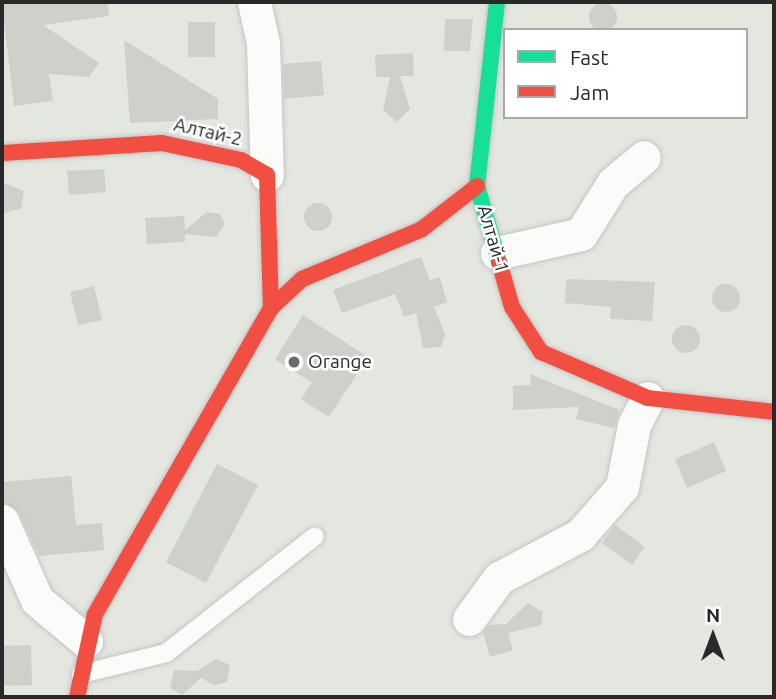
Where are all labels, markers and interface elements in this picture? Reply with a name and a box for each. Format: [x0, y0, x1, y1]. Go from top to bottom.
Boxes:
legend [503, 28, 748, 119]
text: Fast [570, 45, 608, 69]
text: Jam [570, 80, 609, 104]
street label: Алтай-2 [172, 113, 244, 151]
street label: Алтай-1 [472, 202, 514, 276]
place label: Orange [308, 351, 372, 373]
marker: Orange [286, 354, 302, 370]
north arrow [678, 601, 748, 671]
text: N [706, 604, 720, 626]

